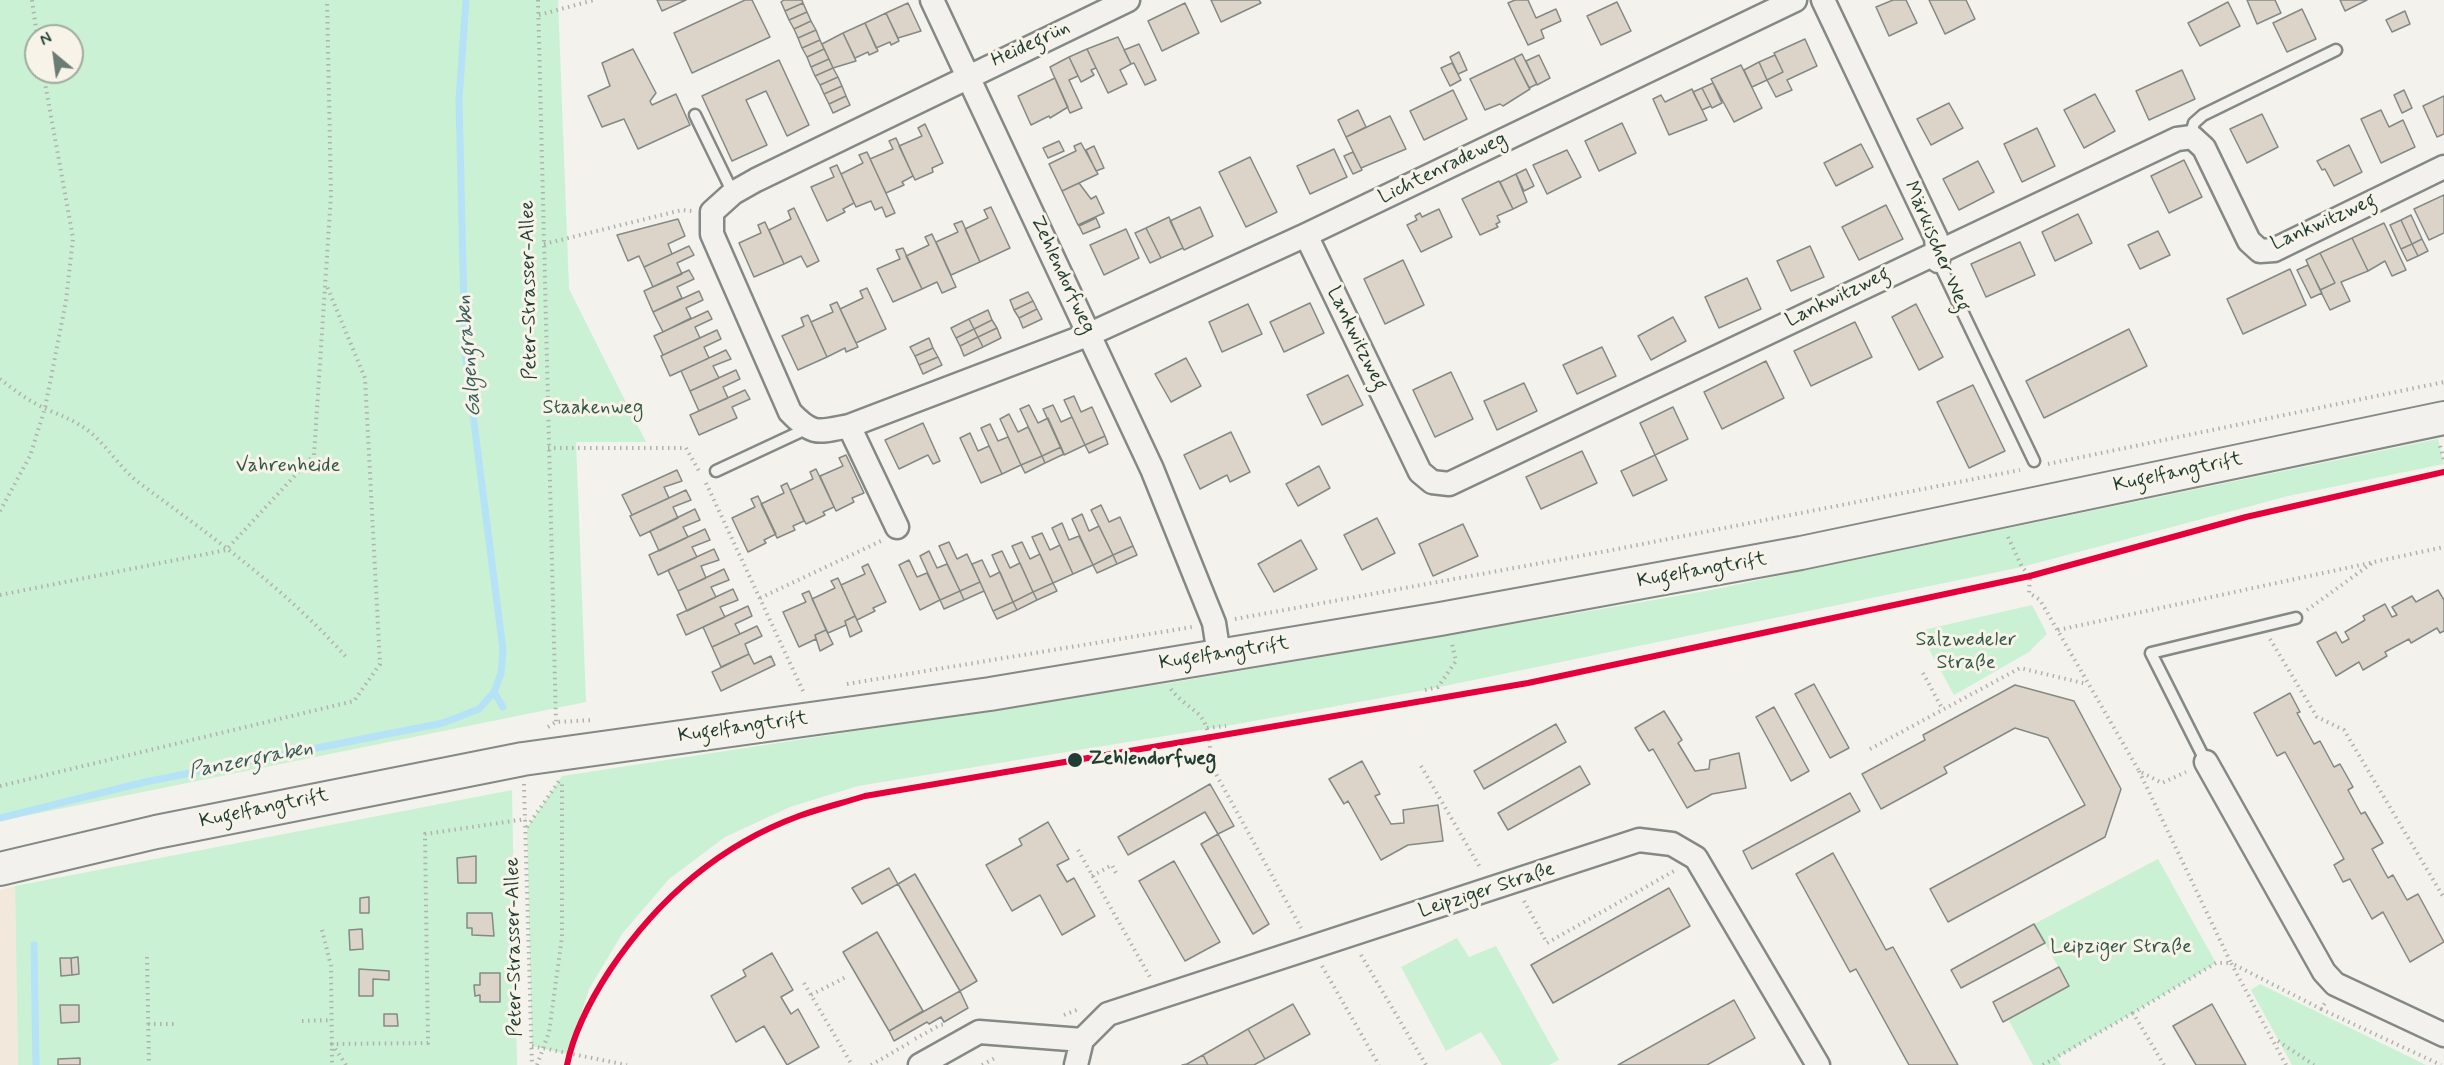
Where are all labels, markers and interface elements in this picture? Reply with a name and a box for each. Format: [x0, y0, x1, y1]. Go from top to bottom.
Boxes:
street label: Heidegrün [988, 16, 1074, 74]
north arrow [24, 24, 84, 84]
text: N [36, 28, 56, 51]
street label: Lichtenradeweg [1375, 128, 1511, 210]
street label: Märkischer Weg [1898, 178, 1974, 316]
street label: Lankwitzweg [2268, 189, 2380, 257]
street label: Peter-Strasser-Allee [516, 200, 544, 380]
street label: Zehlendorfweg [1024, 212, 1100, 338]
street label: Lankwitzweg [1782, 263, 1894, 333]
street label: Lankwitzweg [1321, 283, 1391, 395]
water label: Galgengraben [452, 294, 488, 418]
park label: Staakenweg [543, 397, 643, 421]
street label: Kugelfangtrift [2111, 448, 2245, 498]
park label: Vahrenheide [236, 455, 340, 479]
street label: Kugelfangtrift [1635, 548, 1769, 594]
park label: Salzwedeler Straße [1916, 629, 2016, 676]
street label: Kugelfangtrift [1157, 632, 1291, 676]
street label: Kugelfangtrift [676, 707, 810, 749]
water label: Panzergraben [187, 737, 315, 785]
place label: Zehlendorfweg [1089, 748, 1216, 772]
marker: Zehlendorfweg [1066, 751, 1084, 769]
street label: Kugelfangtrift [197, 784, 331, 834]
street label: Peter-Strasser-Allee [501, 857, 529, 1037]
street label: Leipziger Straße [1416, 858, 1558, 924]
park label: Leipziger Straße [2050, 936, 2192, 960]

